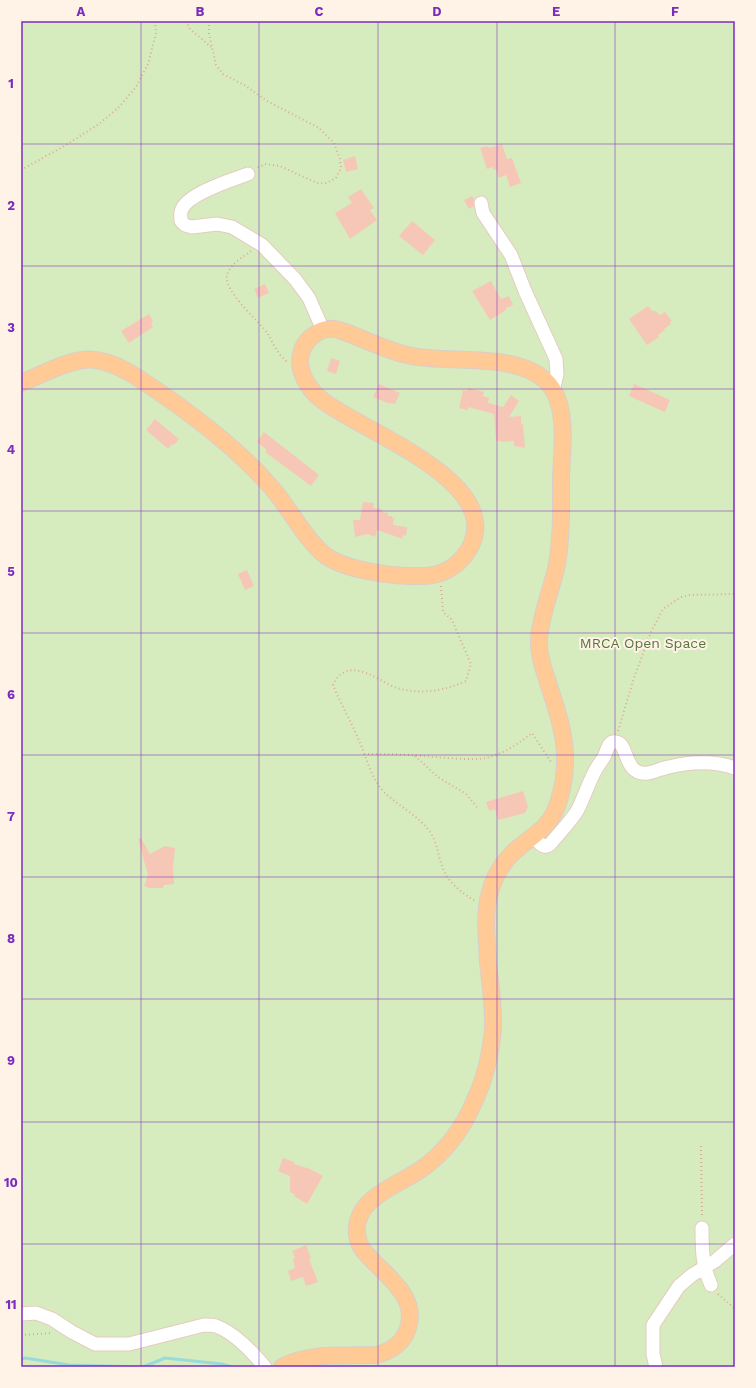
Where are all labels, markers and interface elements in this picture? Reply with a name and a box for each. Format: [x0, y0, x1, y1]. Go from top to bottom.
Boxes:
text: A [77, 4, 86, 19]
text: B [196, 4, 205, 19]
text: C [315, 4, 324, 19]
text: D [432, 4, 442, 19]
text: E [552, 4, 560, 19]
text: F [671, 4, 679, 19]
text: 1 [8, 76, 14, 91]
text: 2 [7, 198, 15, 213]
text: 3 [7, 320, 15, 335]
text: 4 [7, 442, 16, 457]
text: 5 [7, 564, 15, 579]
park label: MRCA Open Space [580, 635, 706, 651]
text: 6 [7, 687, 15, 702]
text: 7 [7, 809, 15, 824]
text: 8 [7, 931, 15, 946]
text: 9 [7, 1053, 15, 1068]
text: 10 [4, 1175, 18, 1190]
text: 11 [5, 1297, 17, 1312]

